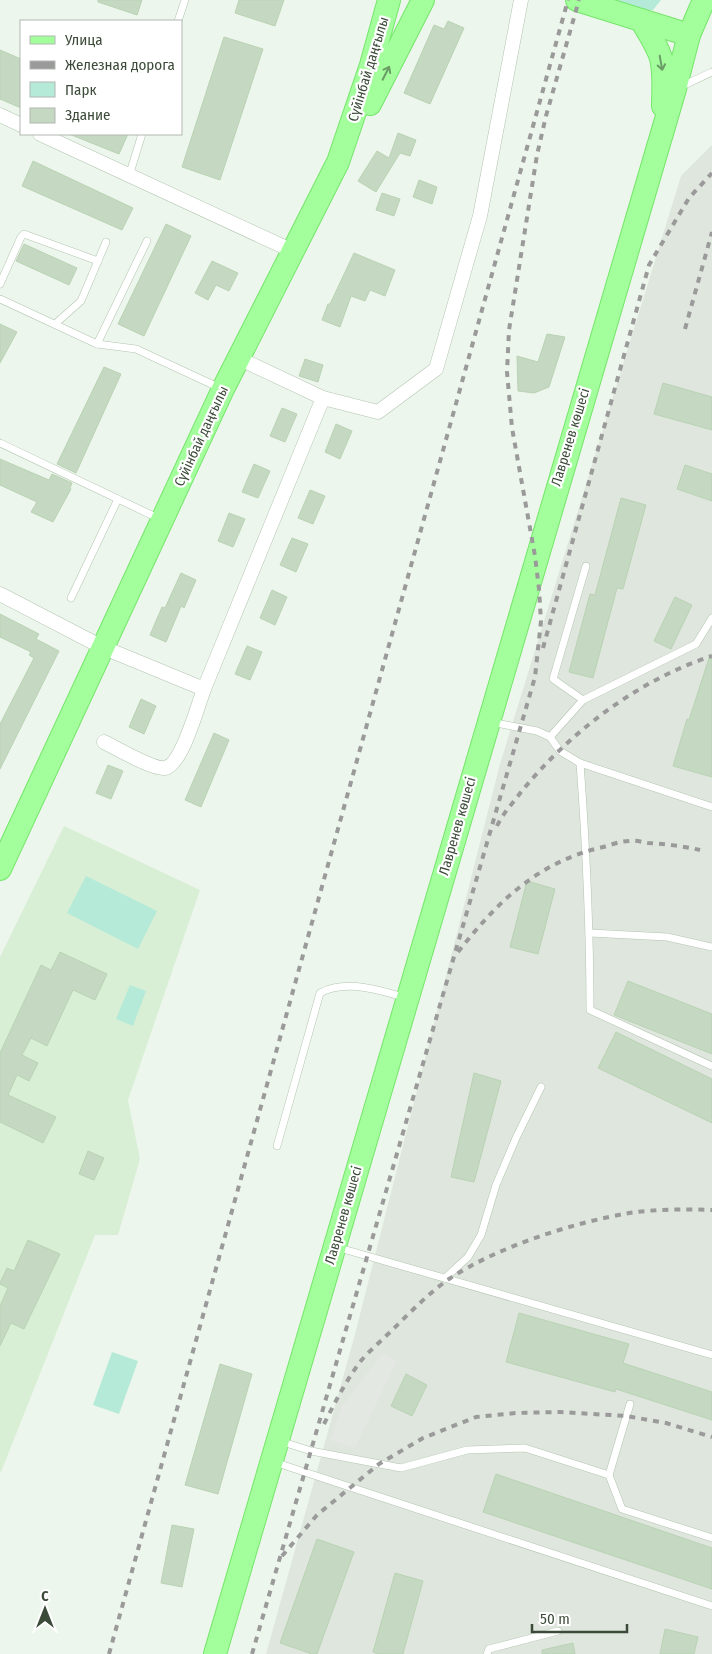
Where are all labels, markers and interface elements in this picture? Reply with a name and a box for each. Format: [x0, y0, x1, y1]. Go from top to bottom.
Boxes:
street label: Сүйінбай даңғылы [344, 15, 393, 124]
legend [20, 20, 182, 135]
text: Улица [64, 31, 103, 49]
one-way arrow [656, 55, 666, 71]
text: Железная дорога [65, 56, 175, 74]
one-way arrow [382, 66, 391, 81]
text: Парк [65, 81, 96, 99]
text: Здание [65, 106, 111, 124]
street label: Сүйінбай даңғылы [171, 383, 232, 489]
street label: Лавренев көшесі [548, 386, 593, 488]
street label: Лавренев көшесі [435, 775, 480, 877]
street label: Лавренев көшесі [321, 1164, 366, 1266]
north arrow [20, 1584, 70, 1634]
text: С [41, 1588, 49, 1605]
scale bar [532, 1602, 627, 1634]
text: 50 m [540, 1610, 570, 1628]

